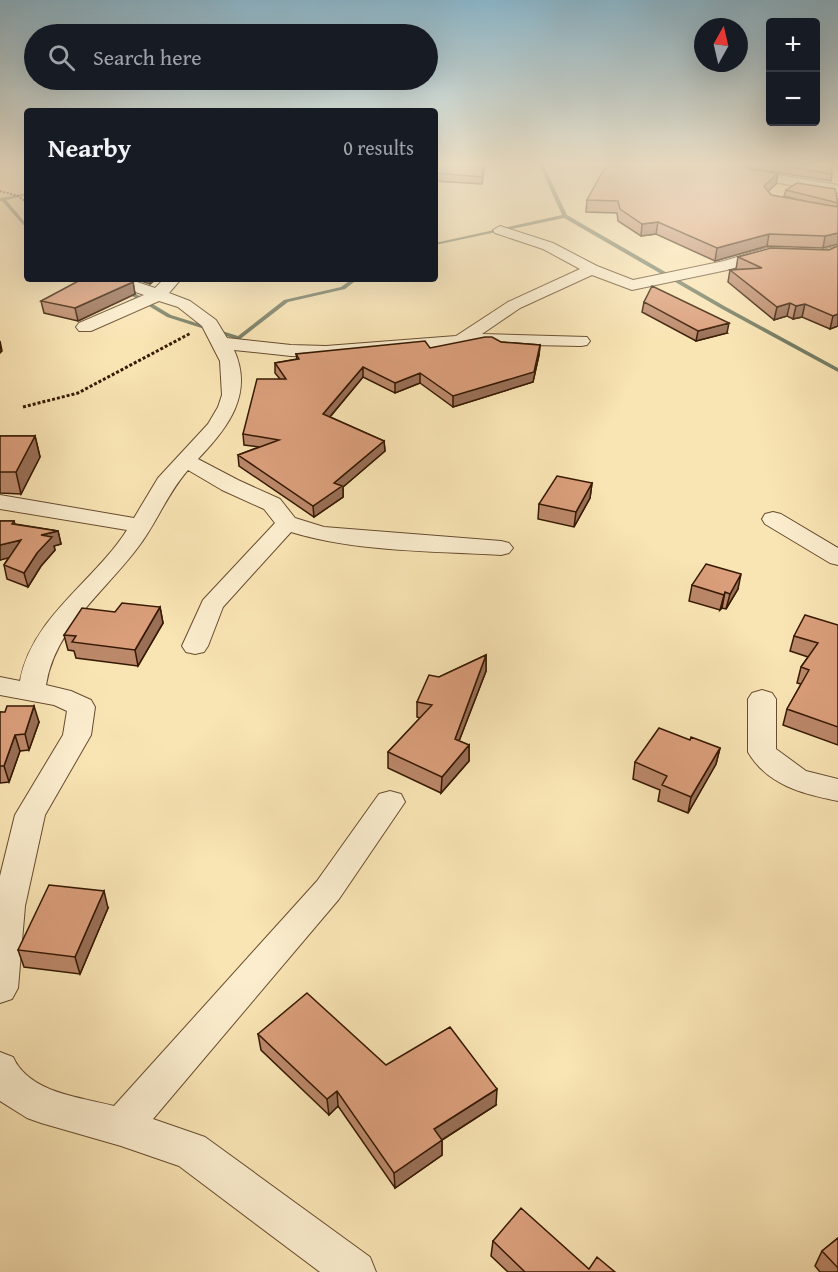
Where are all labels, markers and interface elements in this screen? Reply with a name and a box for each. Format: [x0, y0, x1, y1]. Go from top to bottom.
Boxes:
north arrow [694, 18, 748, 72]
map controls [766, 18, 820, 126]
button: + [766, 18, 820, 72]
search box [24, 24, 438, 90]
icon: search [45, 41, 78, 74]
text: Search here [93, 41, 202, 73]
button: − [766, 72, 820, 126]
text: Nearby [48, 128, 131, 167]
text: 0 results [343, 133, 414, 162]

